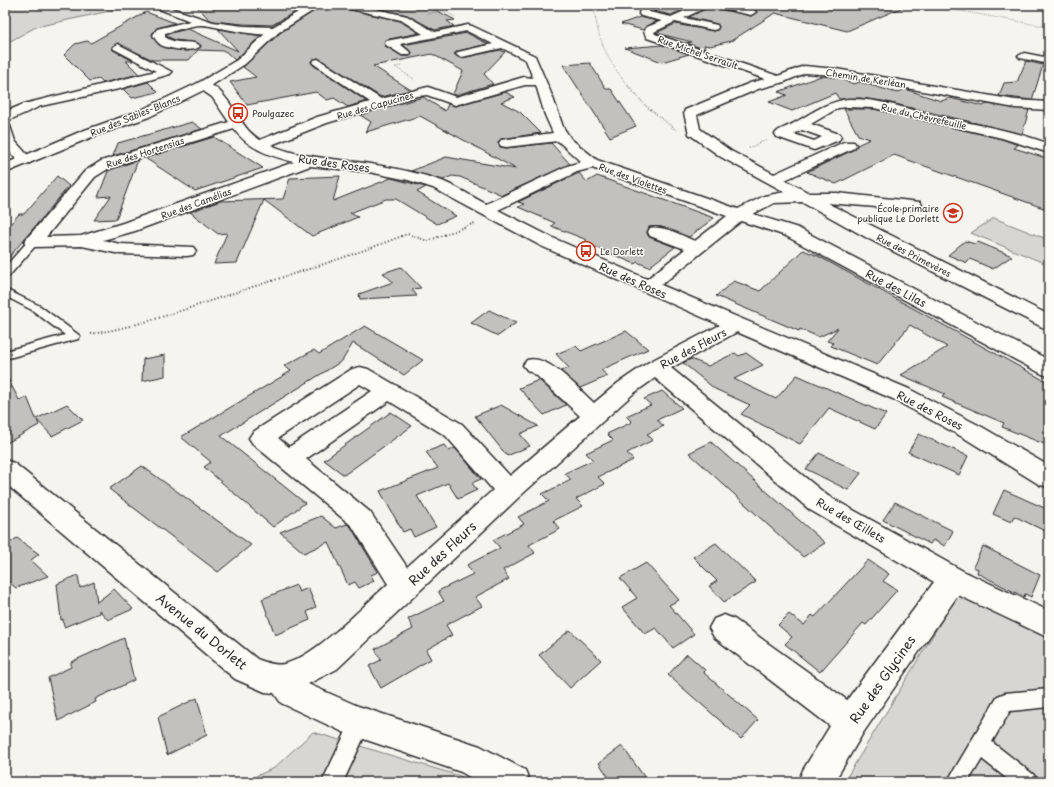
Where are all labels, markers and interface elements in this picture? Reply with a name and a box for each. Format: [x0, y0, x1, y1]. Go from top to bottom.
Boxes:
street label: Rue Michel Serrault [656, 32, 740, 72]
street label: Chemin de Kerléan [825, 65, 907, 91]
street label: Rue des Capucines [335, 87, 415, 123]
street label: Rue des Sables-Blancs [88, 91, 182, 139]
street label: Rue du Chèvrefeuille [880, 99, 968, 133]
bus stop icon: Poulgazec [227, 102, 249, 124]
place label: Poulgazec [252, 106, 294, 120]
street label: Rue des Hortensias [104, 133, 186, 171]
street label: Rue des Roses [297, 150, 371, 176]
street label: Rue des Violettes [597, 159, 669, 197]
street label: Rue des Camélias [159, 184, 233, 222]
place label: École primaire publique Le Dorlett [857, 201, 939, 225]
school or university icon: École primaire publique Le Dorlett [942, 202, 964, 224]
street label: Rue des Primevères [874, 230, 954, 280]
bus stop icon: Le Dorlett [575, 240, 597, 262]
place label: Le Dorlett [600, 244, 644, 258]
street label: Rue des Roses [597, 258, 669, 302]
street label: Rue des Lilas [863, 265, 929, 311]
street label: Rue des Fleurs [657, 323, 729, 373]
street label: Rue des Roses [894, 386, 966, 434]
street label: Rue des Œillets [813, 493, 889, 547]
street label: Rue des Fleurs [404, 516, 480, 589]
street label: Avenue du Dorlett [153, 588, 251, 674]
street label: Rue des Glycines [845, 631, 920, 727]

